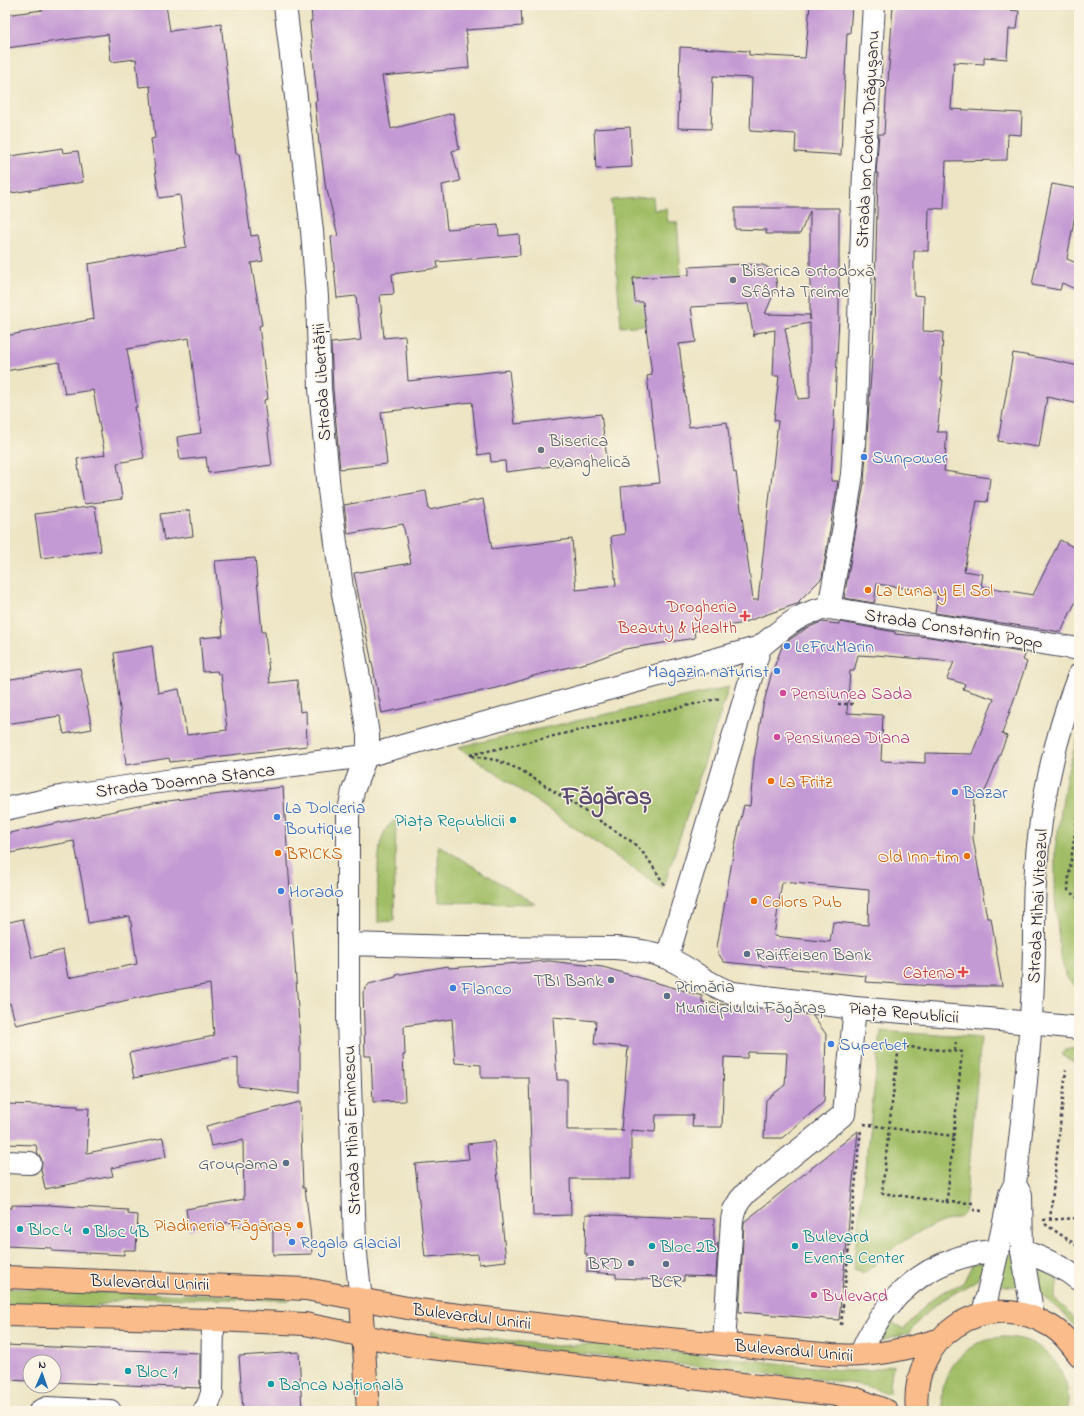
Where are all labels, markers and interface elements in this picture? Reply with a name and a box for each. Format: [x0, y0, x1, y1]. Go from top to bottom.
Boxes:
street label: Strada Ion Codru Drăguşanu [850, 30, 889, 249]
place label: Biserica Ortodoxă Sfânta Treime [740, 259, 874, 306]
marker: Biserica Ortodoxă Sfânta Treime [728, 275, 738, 285]
street label: Strada Libertății [307, 322, 339, 441]
place label: Biserica evanghelică [548, 429, 630, 477]
marker: Biserica evanghelică [536, 445, 546, 455]
place label: Sunpower [872, 446, 948, 472]
marker: Sunpower [859, 452, 869, 462]
place label: La Luna y El Sol [876, 579, 993, 605]
marker: La Luna y El Sol [863, 585, 873, 595]
place label: Drogheria Beauty & Health [617, 595, 737, 642]
street label: Strada Constantin Popp [863, 603, 1045, 657]
marker: Drogheria Beauty & Health [740, 611, 750, 621]
place label: LeFruMarin [795, 635, 874, 661]
marker: LeFruMarin [782, 641, 792, 651]
place label: Magazin naturist [647, 660, 769, 687]
marker: Magazin naturist [772, 666, 782, 676]
place label: Pensiunea Sada [791, 682, 912, 708]
marker: Pensiunea Sada [778, 688, 788, 698]
place label: Pensiunea Diana [785, 726, 910, 752]
marker: Pensiunea Diana [772, 732, 782, 742]
street label: Strada Doamna Stanca [94, 758, 276, 806]
place label: La Fritz [779, 770, 833, 796]
marker: La Fritz [766, 776, 776, 786]
district label: Făgăraș [560, 779, 652, 818]
place label: Bazar [962, 781, 1008, 807]
marker: Bazar [950, 787, 960, 797]
place label: La Dolceria Boutique [284, 796, 366, 843]
place label: Piața Republicii [395, 809, 505, 835]
marker: La Dolceria Boutique [272, 812, 282, 822]
marker: Piața Republicii [508, 815, 518, 825]
street label: Strada Mihai Viteazul [1022, 828, 1056, 984]
place label: BRICKS [285, 842, 342, 868]
place label: Old Inn-tim [878, 845, 959, 871]
marker: BRICKS [273, 848, 283, 858]
marker: Old Inn-tim [962, 851, 972, 861]
place label: Horado [289, 880, 344, 906]
marker: Horado [276, 886, 286, 896]
place label: Colors Pub [762, 890, 842, 916]
marker: Colors Pub [749, 896, 759, 906]
place label: Raiffeisen Bank [755, 943, 871, 969]
marker: Raiffeisen Bank [742, 949, 752, 959]
place label: Catena [903, 961, 955, 987]
marker: Catena [958, 967, 968, 977]
place label: TBI Bank [533, 969, 603, 995]
marker: TBI Bank [606, 975, 616, 985]
place label: Primăria Municipiului Făgăraș [675, 975, 826, 1023]
place label: Flanco [460, 977, 512, 1003]
marker: Flanco [448, 983, 458, 993]
marker: Primăria Municipiului Făgăraș [662, 991, 672, 1001]
street label: Piața Republicii [848, 996, 960, 1032]
place label: Superbet [839, 1033, 908, 1059]
marker: Superbet [826, 1039, 836, 1049]
street label: Strada Mihai Eminescu [337, 1045, 369, 1215]
place label: Groupama [198, 1152, 278, 1178]
marker: Groupama [281, 1158, 291, 1168]
place label: Piadineria Făgăraș [154, 1214, 292, 1241]
place label: Bloc 4 [27, 1218, 72, 1244]
place label: Bloc 4B [93, 1220, 149, 1246]
marker: Piadineria Făgăraș [295, 1220, 305, 1230]
marker: Bloc 4 [15, 1224, 25, 1234]
place label: Bulevard Events Center [802, 1225, 905, 1272]
marker: Bloc 4B [81, 1226, 91, 1236]
place label: Regalo Glacial [300, 1231, 401, 1258]
place label: Bloc 2B [659, 1235, 717, 1261]
marker: Regalo Glacial [287, 1237, 297, 1247]
marker: Bloc 2B [647, 1241, 657, 1251]
marker: Bulevard Events Center [790, 1241, 800, 1251]
place label: BRD [587, 1252, 623, 1278]
marker: BRD [626, 1258, 636, 1268]
marker: BCR [661, 1259, 671, 1269]
street label: Bulevardul Unirii [89, 1269, 210, 1299]
place label: BCR [649, 1270, 682, 1296]
place label: Bulevard [821, 1284, 888, 1310]
marker: Bulevard [809, 1290, 819, 1300]
street label: Bulevardul Unirii [410, 1298, 532, 1338]
street label: Bulevardul Unirii [732, 1334, 854, 1370]
north arrow [22, 1354, 62, 1394]
text: N [38, 1357, 46, 1373]
place label: Bloc 1 [135, 1360, 178, 1386]
marker: Bloc 1 [123, 1366, 133, 1376]
place label: Banca Națională [278, 1373, 403, 1399]
marker: Banca Națională [266, 1379, 276, 1389]

